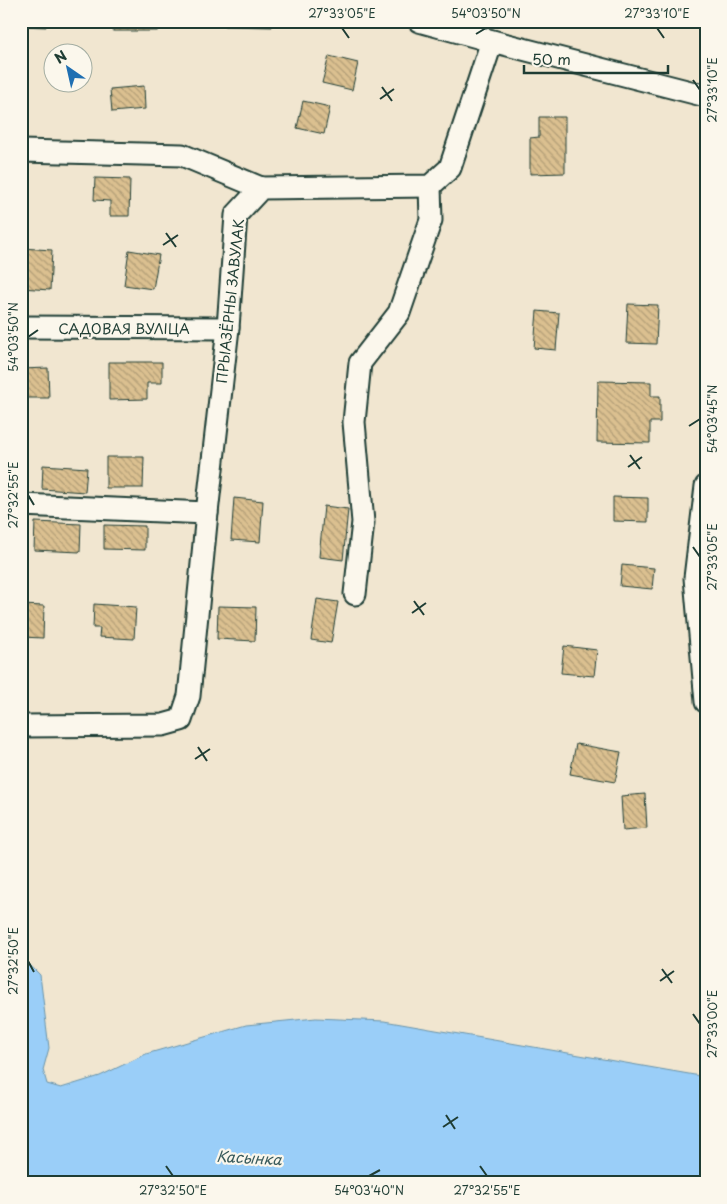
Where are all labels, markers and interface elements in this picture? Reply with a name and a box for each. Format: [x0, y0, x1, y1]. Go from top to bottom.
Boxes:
text: 27°33'05"E [308, 4, 376, 22]
text: 54°03'50"N [451, 4, 521, 22]
text: 27°33'10"E [624, 4, 690, 22]
north arrow [42, 42, 92, 92]
scale bar [524, 42, 668, 74]
text: N [50, 45, 71, 69]
text: 50 m [532, 47, 571, 70]
text: 27°33'10"E [703, 57, 721, 123]
street label: ПРЫАЗЁРНЫ ЗАВУЛАК [211, 217, 249, 384]
text: 54°03'50"N [4, 302, 22, 372]
street label: САДОВАЯ ВУЛІЦА [58, 318, 190, 339]
text: 54°03'45"N [703, 385, 721, 453]
text: 27°32'55"E [4, 462, 22, 529]
text: 27°33'05"E [703, 523, 721, 591]
text: 27°32'50"E [4, 927, 22, 995]
text: 27°33'00"E [703, 990, 721, 1058]
water label: Касынка [216, 1144, 283, 1170]
text: 27°32'50"E [139, 1181, 207, 1199]
text: 54°03'40"N [334, 1181, 404, 1199]
text: 27°32'55"E [454, 1181, 521, 1199]

